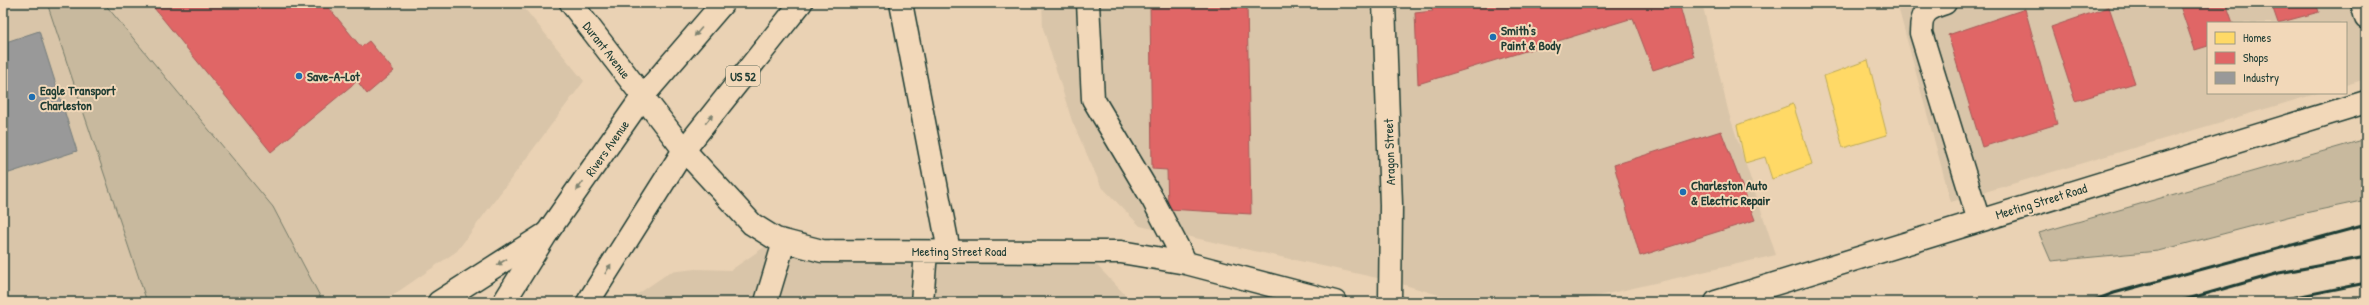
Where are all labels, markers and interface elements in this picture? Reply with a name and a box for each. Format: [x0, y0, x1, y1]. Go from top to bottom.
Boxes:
street label: Durant Avenue [579, 18, 635, 82]
place label: Smith's Paint & Body [1501, 21, 1561, 55]
legend [2207, 22, 2347, 94]
one-way arrow [693, 27, 702, 38]
text: Homes [2243, 29, 2271, 46]
marker: Smith's Paint & Body [1488, 32, 1498, 42]
text: Shops [2243, 49, 2269, 66]
road number: US 52 [726, 66, 760, 86]
place label: Save-A-Lot [307, 67, 360, 85]
text: Industry [2243, 69, 2279, 86]
marker: Save-A-Lot [294, 71, 304, 81]
place label: Eagle Transport Charleston [40, 81, 116, 114]
marker: Eagle Transport Charleston [27, 92, 37, 102]
one-way arrow [704, 114, 713, 125]
street label: Rivers Avenue [581, 116, 633, 180]
street label: Aragon Street [1379, 118, 1399, 186]
place label: Charleston Auto & Electric Repair [1691, 176, 1771, 210]
street label: Meeting Street Road [1993, 179, 2089, 223]
one-way arrow [576, 180, 584, 191]
marker: Charleston Auto & Electric Repair [1678, 187, 1688, 197]
street label: Meeting Street Road [912, 242, 1006, 260]
one-way arrow [496, 258, 508, 265]
one-way arrow [604, 263, 611, 275]

